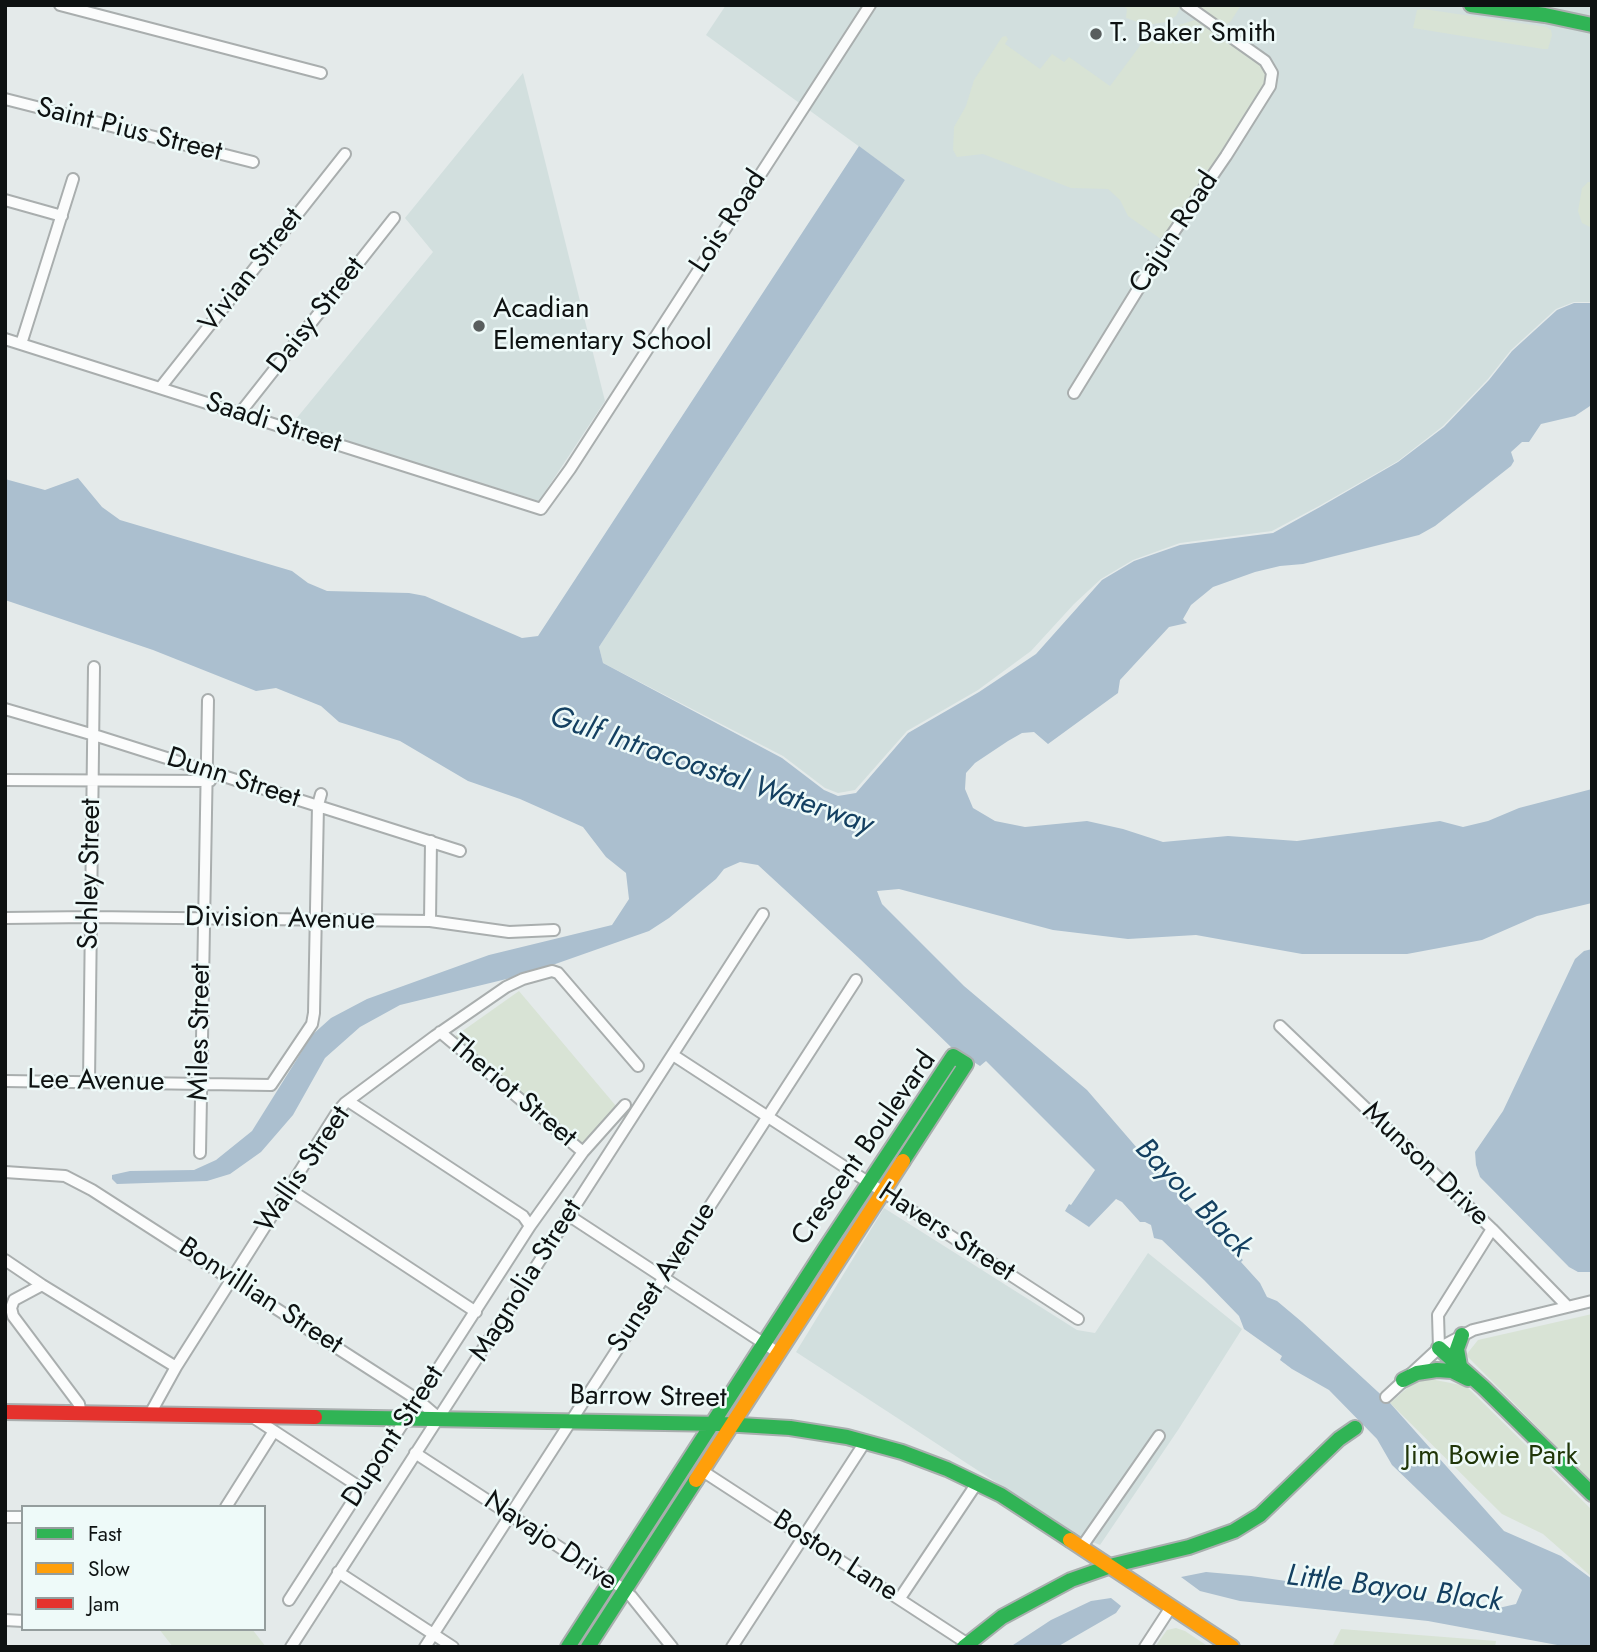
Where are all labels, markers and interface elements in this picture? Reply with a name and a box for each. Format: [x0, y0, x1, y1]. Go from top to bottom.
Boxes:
place label: T. Baker Smith [1110, 17, 1276, 51]
marker: T. Baker Smith [1088, 26, 1104, 42]
street label: Saint Pius Street [33, 92, 225, 170]
street label: Lois Road [684, 165, 774, 279]
street label: Cajun Road [1123, 166, 1227, 300]
street label: Vivian Street [193, 202, 311, 340]
street label: Daisy Street [261, 251, 373, 381]
place label: Acadian Elementary School [493, 293, 712, 359]
marker: Acadian Elementary School [471, 318, 487, 334]
street label: Saadi Street [201, 386, 345, 462]
water label: Gulf Intracoastal Waterway [545, 700, 877, 844]
street label: Dunn Street [162, 742, 304, 816]
street label: Schley Street [73, 798, 109, 950]
street label: Division Avenue [185, 902, 375, 938]
street label: Miles Street [183, 963, 219, 1101]
street label: Theriot Street [441, 1029, 583, 1155]
street label: Crescent Boulevard [786, 1046, 944, 1252]
street label: Lee Avenue [27, 1064, 165, 1100]
street label: Munson Drive [1354, 1096, 1496, 1234]
street label: Wallis Street [250, 1100, 358, 1240]
water label: Bayou Black [1126, 1132, 1258, 1266]
street label: Havers Street [872, 1176, 1020, 1290]
street label: Magnolia Street [464, 1194, 590, 1368]
street label: Sunset Avenue [602, 1196, 724, 1360]
street label: Bonvillian Street [172, 1232, 348, 1362]
street label: Dupont Street [336, 1360, 452, 1514]
street label: Barrow Street [569, 1380, 727, 1416]
park label: Jim Bowie Park [1404, 1440, 1578, 1474]
street label: Navajo Drive [477, 1485, 623, 1599]
street label: Boston Lane [766, 1504, 904, 1610]
legend [21, 1505, 266, 1631]
text: Fast [88, 1519, 121, 1549]
text: Slow [88, 1554, 130, 1584]
water label: Little Bayou Black [1284, 1559, 1504, 1621]
text: Jam [88, 1589, 120, 1619]

